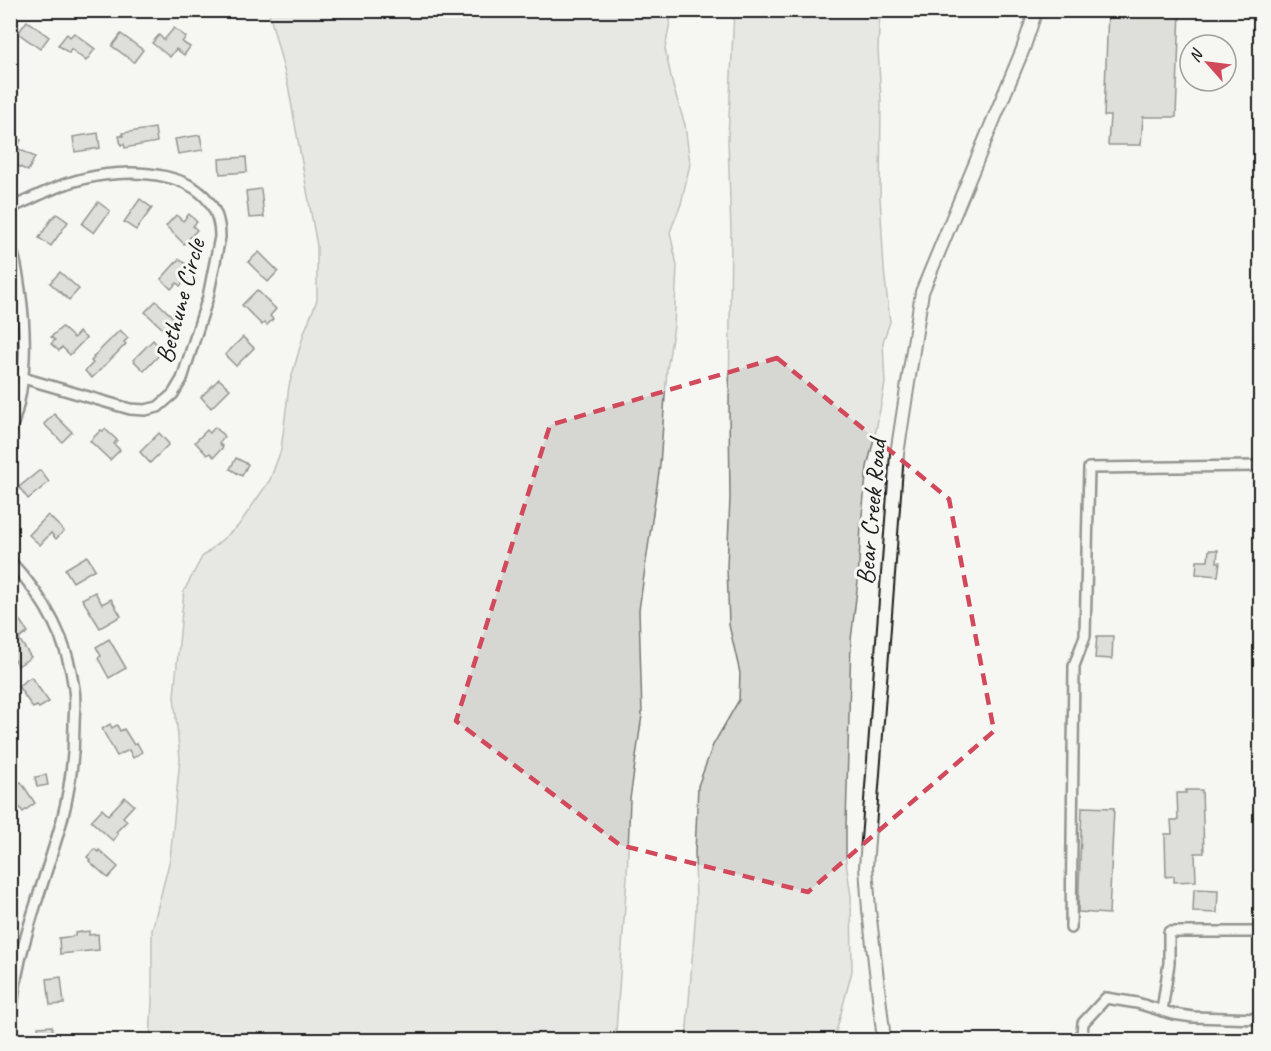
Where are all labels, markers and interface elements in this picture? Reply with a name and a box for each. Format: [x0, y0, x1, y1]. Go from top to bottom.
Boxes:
north arrow [1178, 33, 1238, 93]
text: N [1184, 45, 1208, 65]
street label: Bethune Circle [148, 234, 213, 367]
street label: Bear Creek Road [848, 434, 894, 586]

